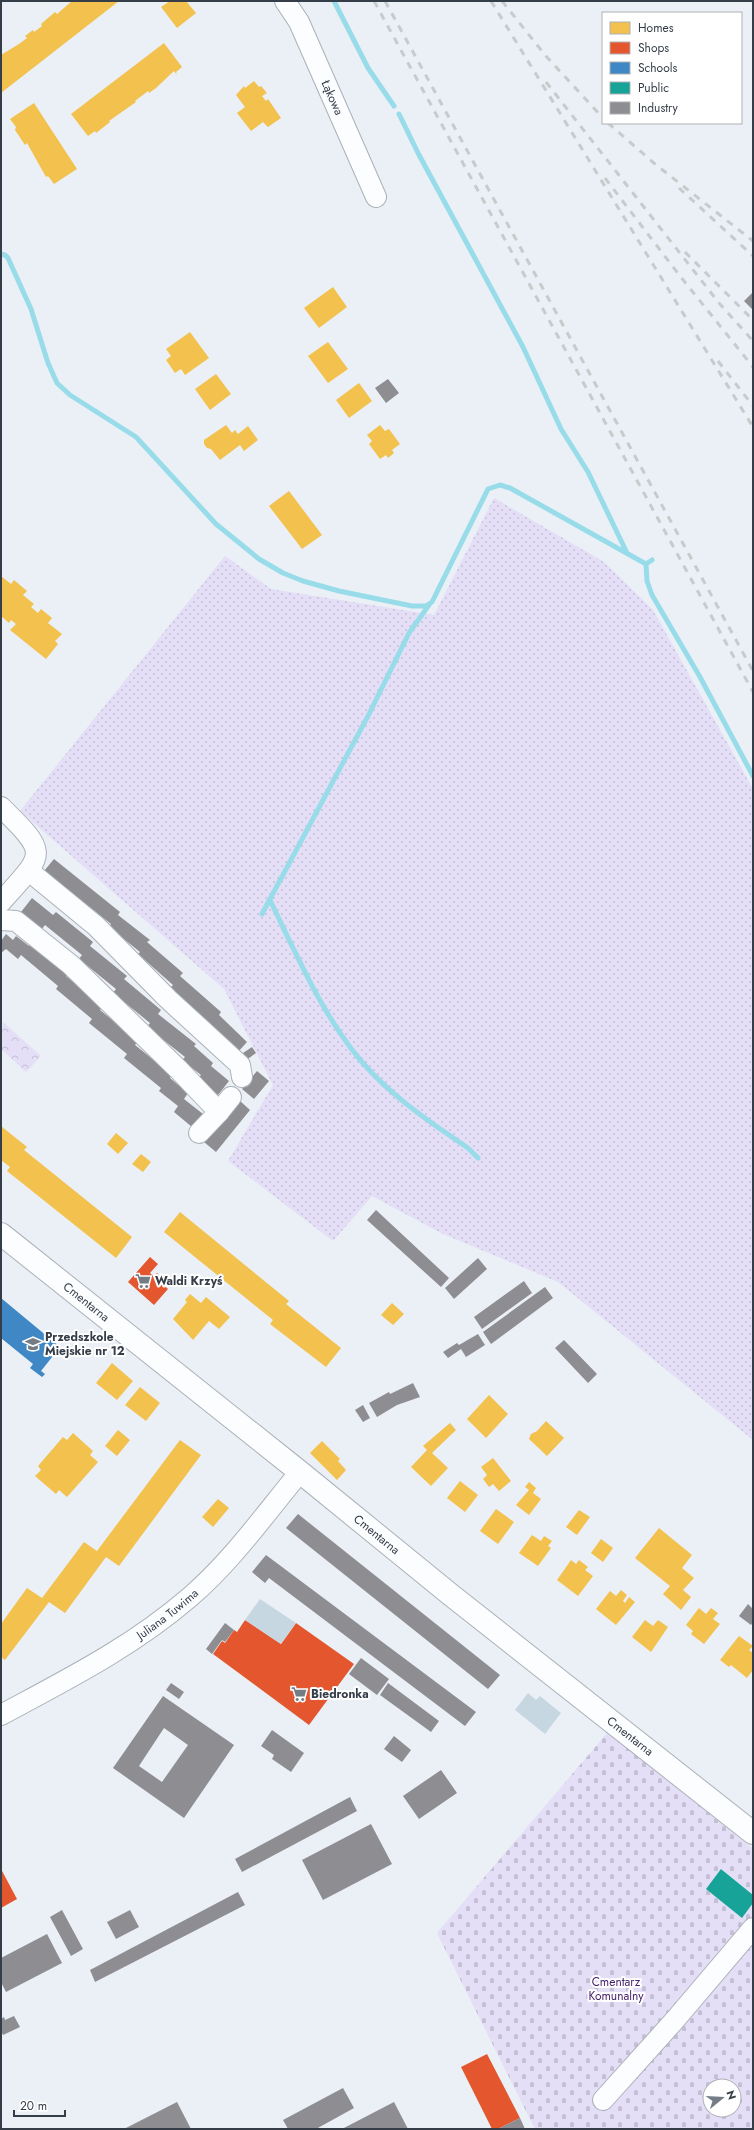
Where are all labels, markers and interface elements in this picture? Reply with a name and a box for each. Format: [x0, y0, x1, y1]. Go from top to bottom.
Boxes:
legend [602, 12, 742, 124]
text: Homes [638, 19, 674, 37]
text: Shops [638, 39, 669, 57]
text: Schools [638, 59, 677, 77]
street label: Łąkowa [316, 76, 348, 118]
text: Public [638, 79, 669, 97]
text: Industry [638, 99, 679, 117]
supermarket icon: Waldi Krzyś [134, 1272, 152, 1290]
place label: Waldi Krzyś [155, 1272, 223, 1290]
street label: Cmentarna [59, 1278, 114, 1326]
place label: Przedszkole Miejskie nr 12 [45, 1328, 125, 1360]
school or university icon: Przedszkole Miejskie nr 12 [24, 1335, 42, 1353]
street label: Cmentarna [350, 1510, 404, 1559]
street label: Juliana Tuwima [131, 1584, 203, 1645]
supermarket icon: Biedronka [290, 1685, 308, 1703]
place label: Biedronka [311, 1685, 369, 1703]
street label: Cmentarna [603, 1712, 657, 1760]
park label: Cmentarz Komunalny [589, 1973, 644, 2005]
north arrow [702, 2078, 742, 2118]
text: N [723, 2088, 740, 2102]
scale bar [14, 2092, 65, 2118]
text: 20 m [20, 2097, 47, 2115]

